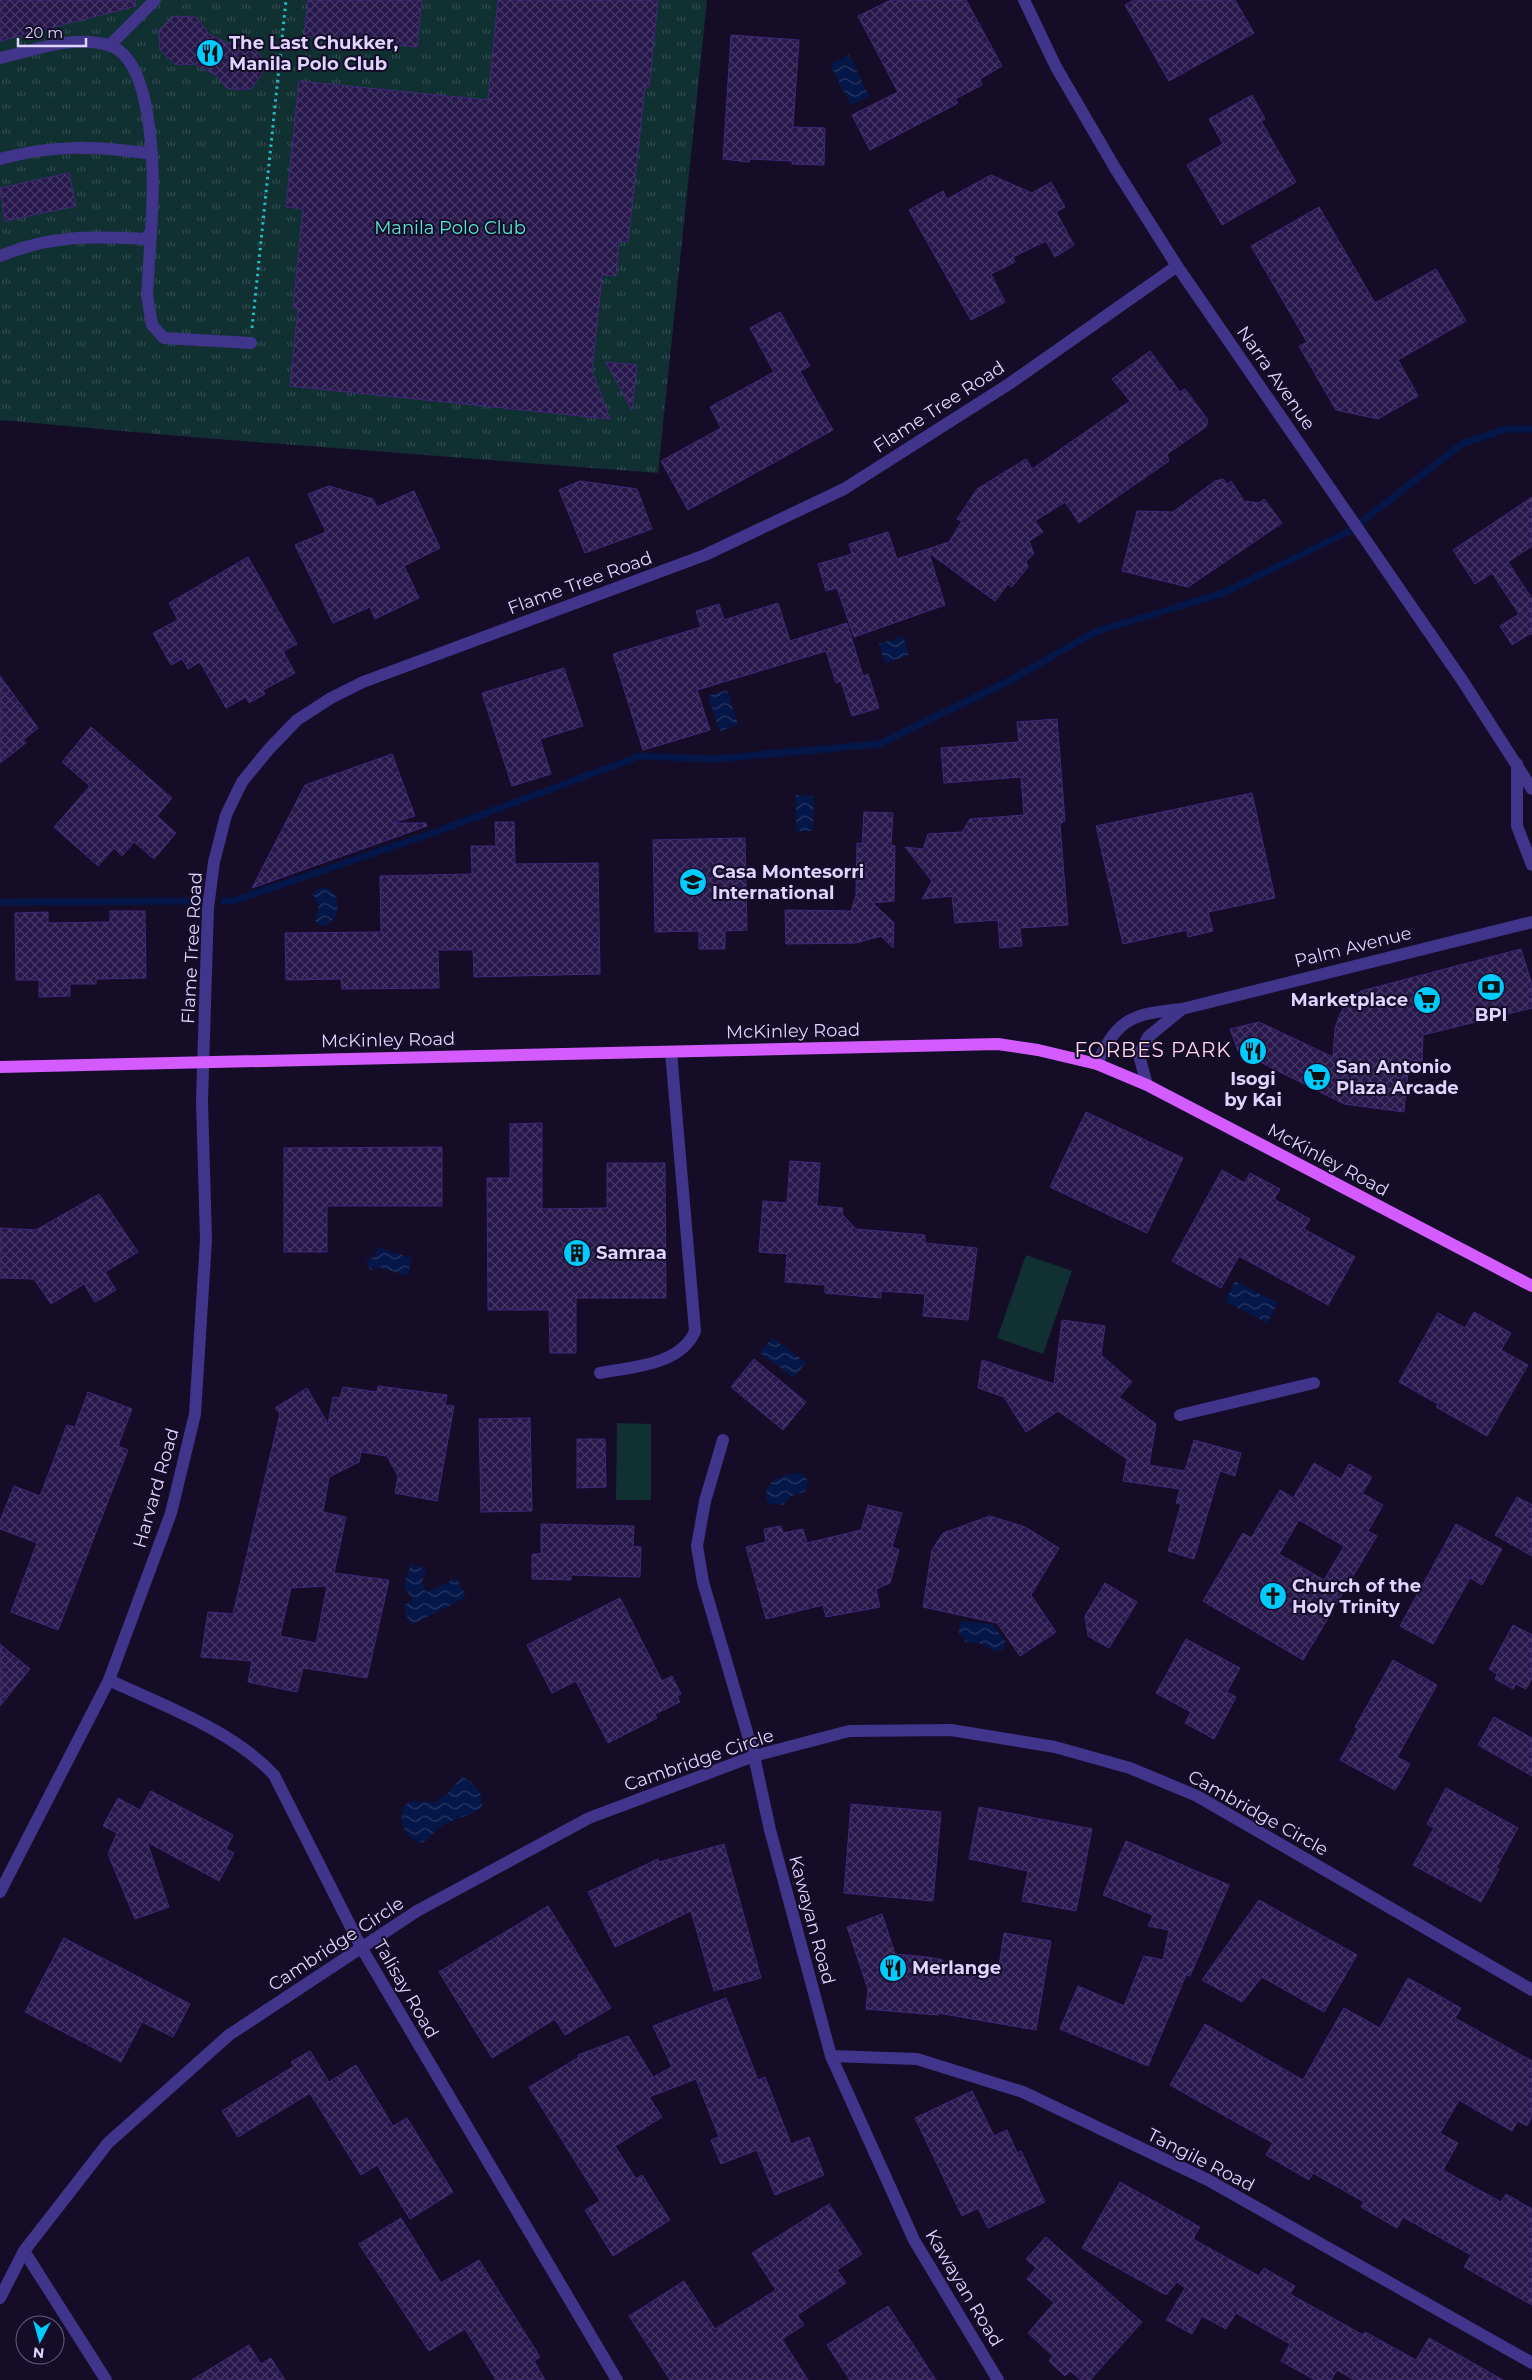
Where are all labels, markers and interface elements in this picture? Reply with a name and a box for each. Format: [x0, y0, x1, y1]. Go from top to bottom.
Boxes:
scale bar [18, 15, 85, 47]
text: 20 m [25, 23, 63, 42]
place label: The Last Chukker, Manila Polo Club [229, 32, 399, 75]
restaurant icon: The Last Chukker, Manila Polo Club [195, 38, 225, 68]
park label: Manila Polo Club [374, 217, 526, 239]
street label: Narra Avenue [1232, 322, 1320, 434]
street label: Flame Tree Road [869, 356, 1009, 458]
street label: Flame Tree Road [505, 547, 655, 619]
place label: Casa Montesorri International [712, 861, 864, 904]
school or university icon: Casa Montesorri International [678, 867, 708, 897]
street label: Flame Tree Road [177, 871, 207, 1025]
street label: Palm Avenue [1292, 922, 1414, 972]
bank icon: BPI [1476, 972, 1506, 1002]
supermarket icon: Marketplace [1412, 985, 1442, 1015]
place label: Marketplace [1291, 989, 1408, 1011]
place label: BPI [1475, 1004, 1507, 1026]
street label: McKinley Road [726, 1019, 860, 1043]
street label: McKinley Road [321, 1028, 455, 1052]
restaurant icon: Isogi by Kai [1238, 1036, 1268, 1066]
district label: FORBES PARK [1074, 1038, 1232, 1062]
place label: San Antonio Plaza Arcade [1336, 1056, 1459, 1099]
supermarket icon: San Antonio Plaza Arcade [1302, 1062, 1332, 1092]
place label: Isogi by Kai [1224, 1068, 1282, 1111]
street label: McKinley Road [1264, 1119, 1392, 1201]
building icon: Samraa [562, 1238, 592, 1268]
place label: Samraa [596, 1242, 667, 1264]
street label: Harvard Road [128, 1425, 184, 1551]
place label: Church of the Holy Trinity [1292, 1575, 1421, 1618]
church icon: Church of the Holy Trinity [1258, 1581, 1288, 1611]
street label: Cambridge Circle [621, 1724, 777, 1796]
street label: Cambridge Circle [1184, 1765, 1332, 1861]
street label: Kawayan Road [784, 1853, 840, 1987]
street label: Cambridge Circle [264, 1892, 408, 1996]
street label: Talisay Road [369, 1936, 443, 2042]
restaurant icon: Merlange [878, 1953, 908, 1983]
place label: Merlange [912, 1957, 1001, 1979]
street label: Tangile Road [1144, 2124, 1258, 2196]
street label: Kawayan Road [920, 2225, 1008, 2351]
north arrow [15, 2315, 65, 2365]
text: N [32, 2343, 45, 2362]

